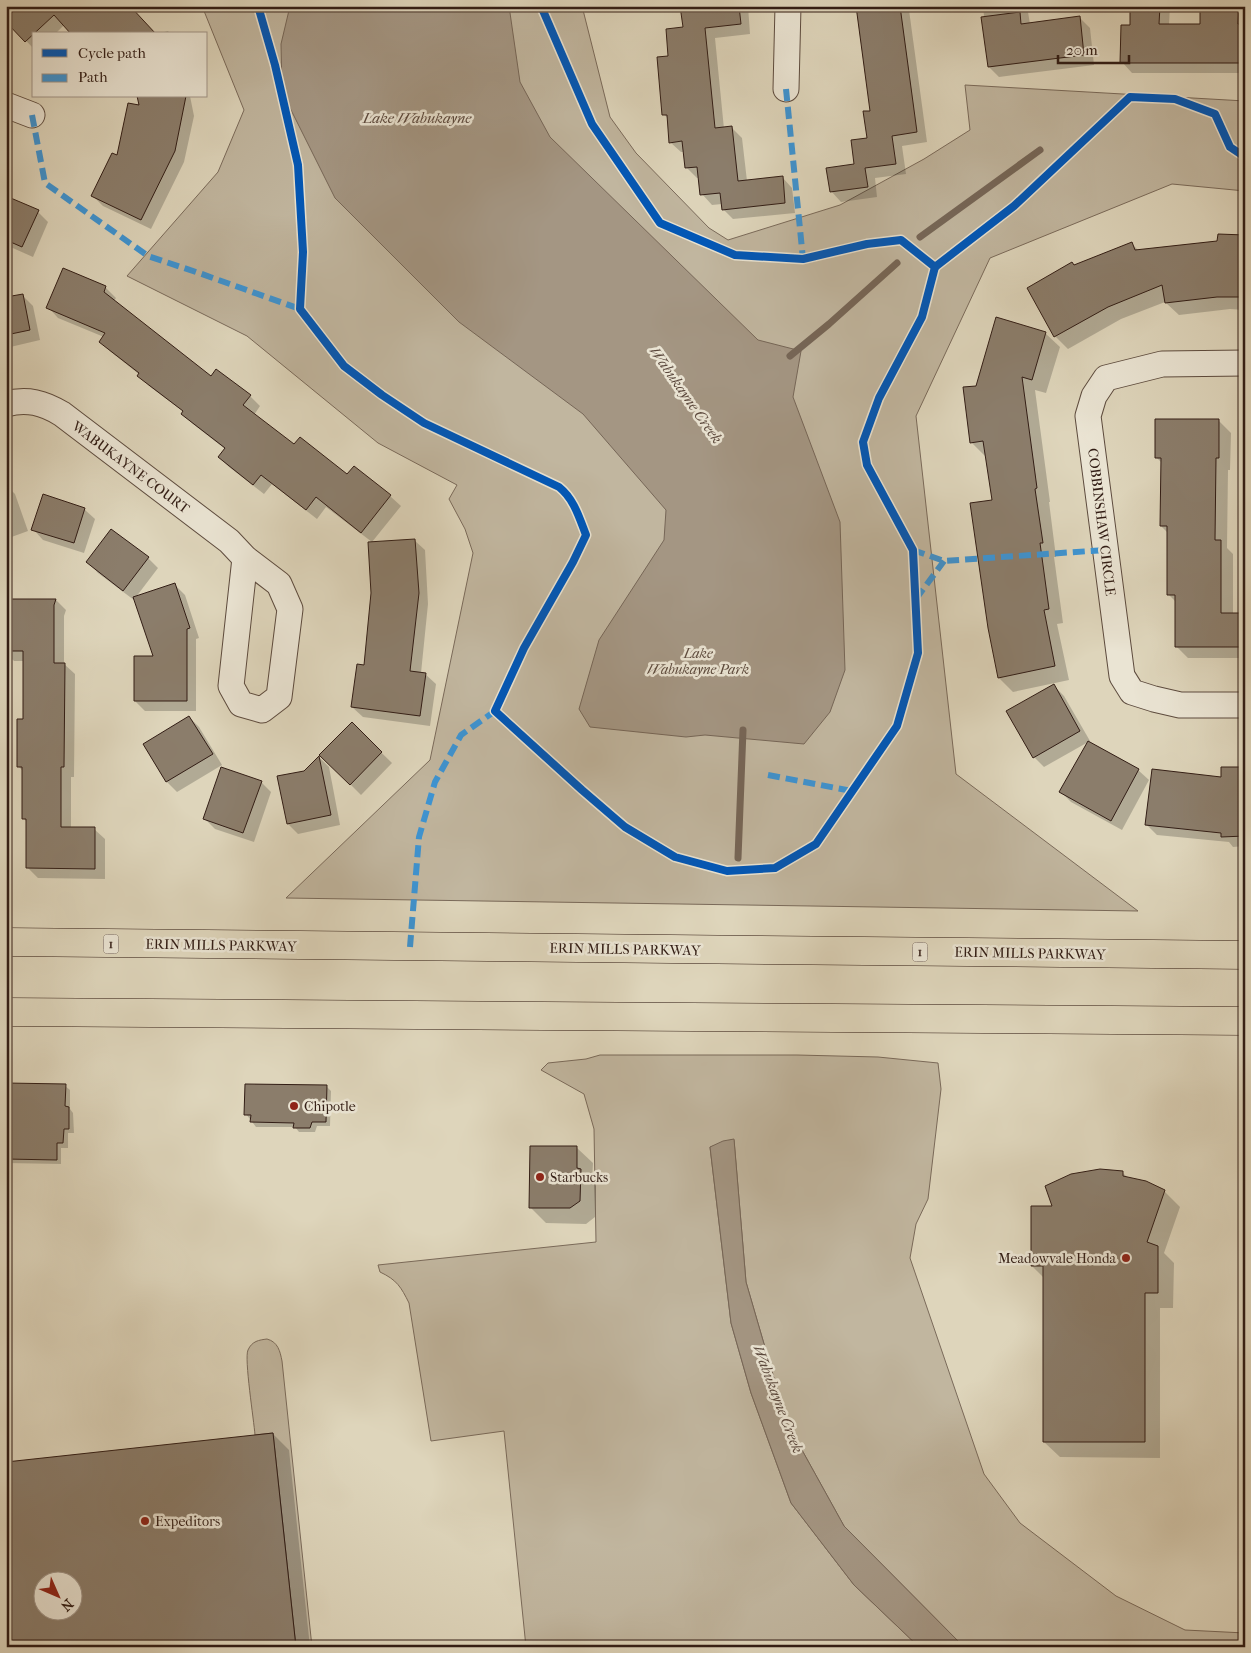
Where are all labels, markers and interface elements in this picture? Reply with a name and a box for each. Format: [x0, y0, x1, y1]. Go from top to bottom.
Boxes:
legend [32, 32, 208, 98]
scale bar [1058, 32, 1130, 64]
text: 20 m [1066, 41, 1098, 59]
text: Cycle path [78, 44, 146, 62]
text: Path [78, 68, 108, 86]
water label: Lake Wabukayne [362, 109, 472, 127]
water label: Wabukayne Creek [646, 343, 726, 447]
street label: WABUKAYNE COURT [68, 417, 193, 518]
street label: COBBINSHAW CIRCLE [1084, 447, 1119, 597]
park label: Lake Wabukayne Park [647, 645, 749, 678]
road number: 1 [104, 934, 118, 954]
street label: ERIN MILLS PARKWAY [145, 936, 297, 955]
street label: ERIN MILLS PARKWAY [549, 940, 701, 959]
road number: 1 [912, 942, 928, 962]
street label: ERIN MILLS PARKWAY [954, 944, 1106, 963]
place label: Chipotle [304, 1098, 356, 1115]
marker: Chipotle [288, 1100, 300, 1112]
place label: Starbucks [550, 1169, 608, 1186]
marker: Starbucks [534, 1171, 546, 1183]
place label: Meadowvale Honda [998, 1250, 1117, 1267]
marker: Meadowvale Honda [1120, 1252, 1132, 1264]
water label: Wabukayne Creek [749, 1342, 807, 1456]
place label: Expeditors [155, 1513, 220, 1530]
marker: Expeditors [139, 1515, 151, 1527]
north arrow [32, 1570, 82, 1620]
text: N [57, 1595, 77, 1615]

